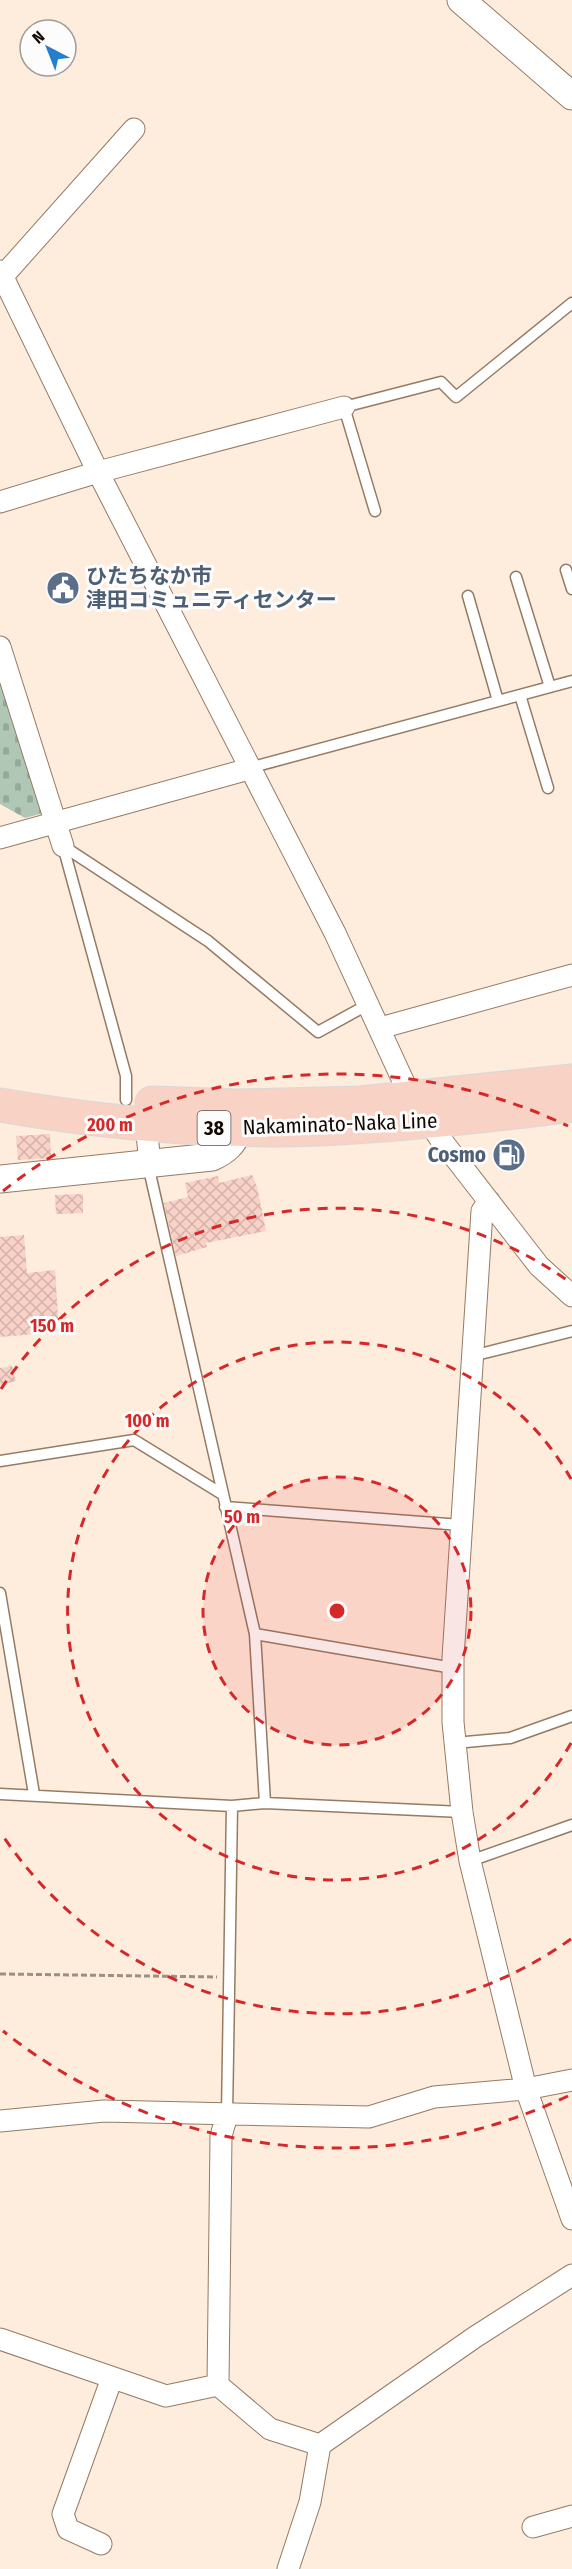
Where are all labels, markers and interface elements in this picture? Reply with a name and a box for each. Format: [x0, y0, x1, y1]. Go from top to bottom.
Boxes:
north arrow [18, 18, 78, 78]
text: N [28, 27, 48, 47]
place label: ひたちなか市 津田コミュニティセンター [86, 563, 337, 613]
public building icon: ひたちなか市 津田コミュニティセンター [45, 570, 81, 606]
street label: Nakaminato-Naka Line [242, 1108, 438, 1140]
road number: 38 [198, 1111, 230, 1145]
text: 200 m [86, 1114, 133, 1136]
fuel station icon: Cosmo [491, 1137, 527, 1173]
place label: Cosmo [428, 1142, 486, 1168]
text: 150 m [30, 1315, 74, 1337]
text: 100 m [125, 1410, 169, 1432]
text: 50 m [224, 1506, 260, 1528]
centre of rings [327, 1601, 347, 1621]

